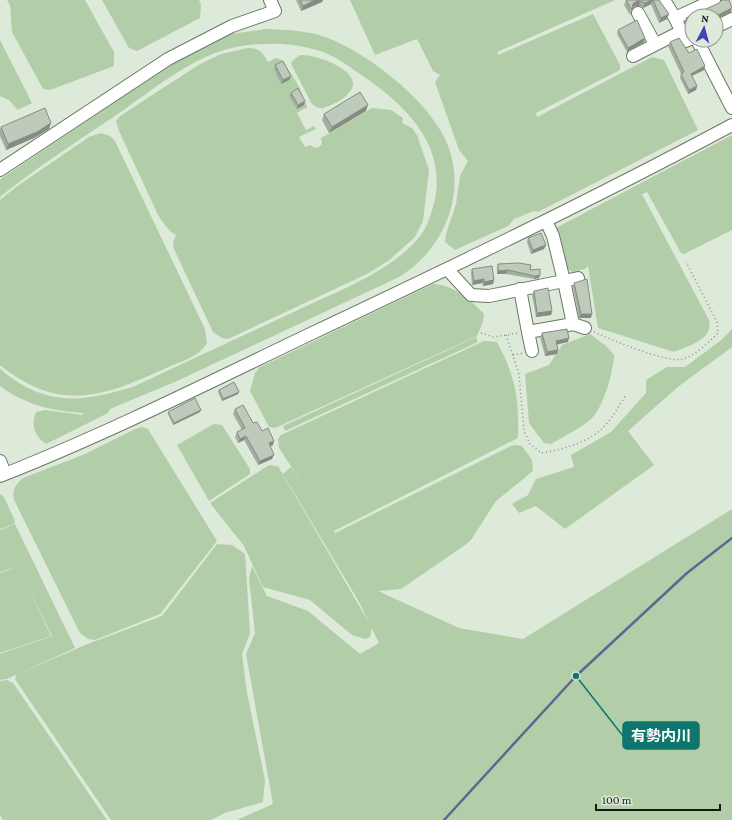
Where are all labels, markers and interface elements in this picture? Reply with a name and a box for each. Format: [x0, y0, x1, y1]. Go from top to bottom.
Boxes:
north arrow [684, 8, 724, 48]
text: N [701, 12, 710, 24]
callout: 有勢内川 [623, 722, 699, 749]
text: 有勢内川 [631, 728, 691, 744]
scale bar [596, 786, 720, 812]
text: 100 m [602, 793, 632, 807]

